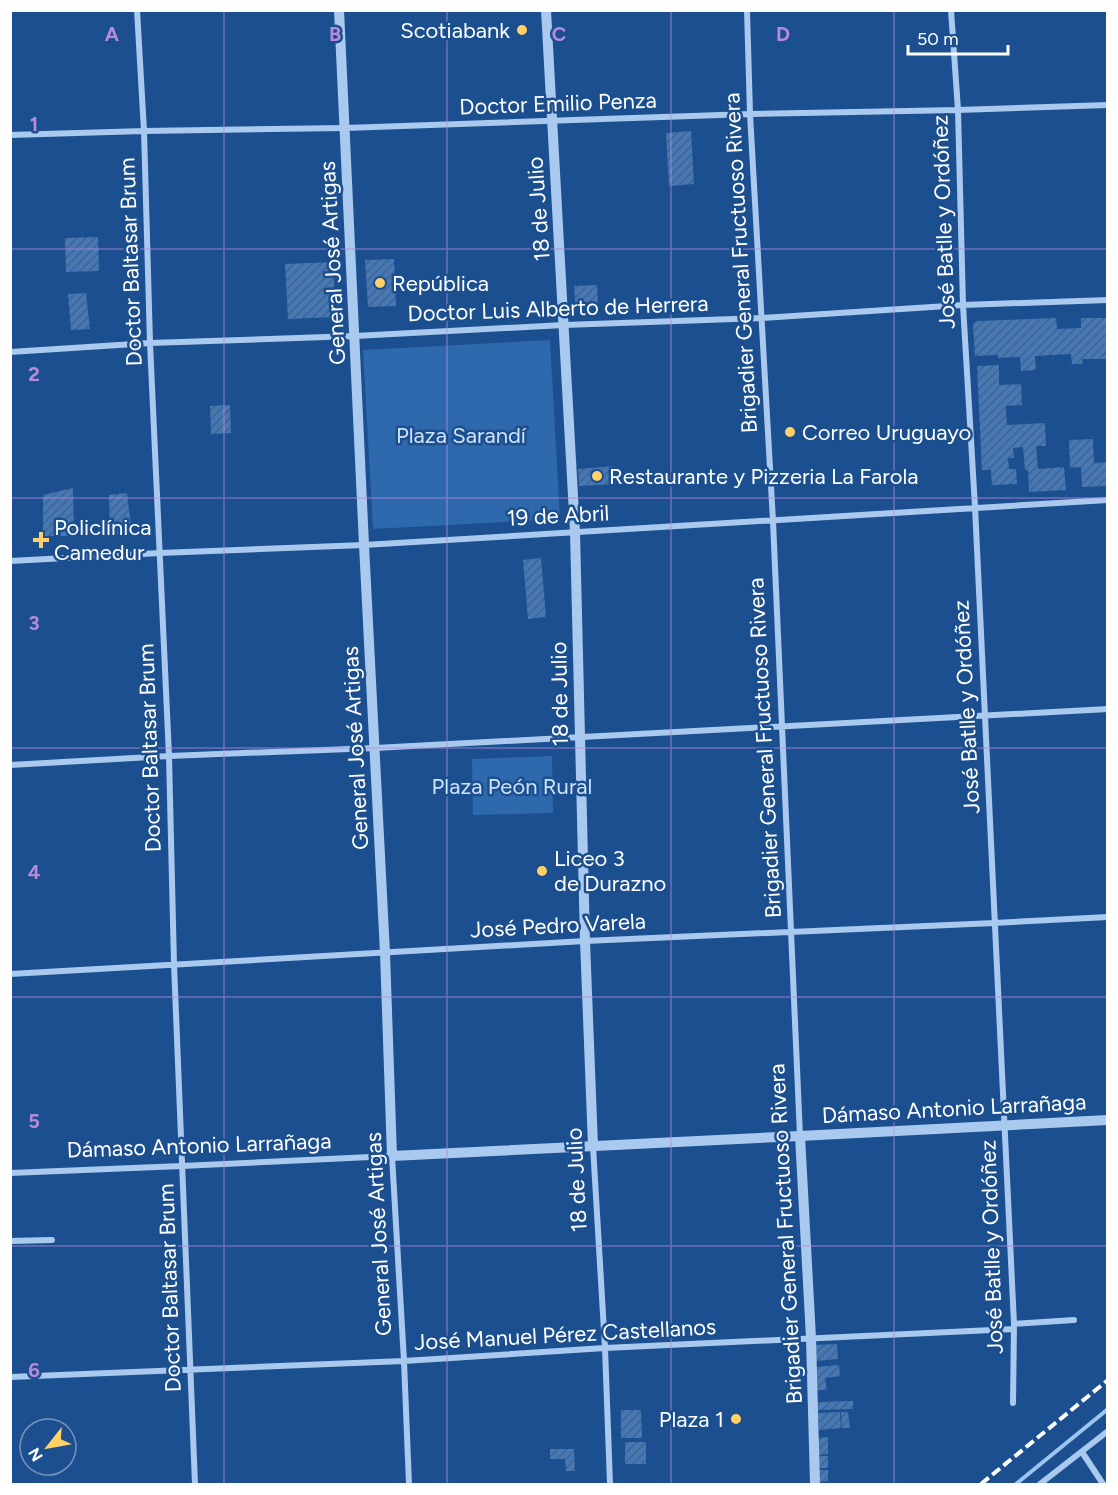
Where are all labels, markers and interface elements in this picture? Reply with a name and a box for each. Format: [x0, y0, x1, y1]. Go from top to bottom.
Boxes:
place label: Scotiabank [400, 17, 510, 44]
scale bar [908, 18, 1008, 56]
text: A [105, 22, 120, 46]
text: B [329, 22, 341, 46]
text: C [552, 22, 566, 46]
text: D [776, 22, 790, 46]
marker: Scotiabank [515, 23, 529, 37]
text: 50 m [917, 28, 959, 50]
street label: Doctor Emilio Penza [459, 87, 657, 120]
street label: Brigadier General Fructuoso Rivera [718, 92, 763, 434]
text: 1 [30, 112, 38, 136]
street label: José Batlle y Ordóñez [926, 114, 961, 329]
street label: 18 de Julio [521, 156, 556, 262]
street label: Doctor Baltasar Brum [113, 157, 148, 367]
street label: General José Artigas [314, 160, 351, 365]
place label: República [392, 270, 489, 297]
marker: República [373, 276, 387, 290]
street label: Doctor Luis Alberto de Herrera [407, 290, 709, 327]
text: 2 [28, 362, 40, 386]
place label: Correo Uruguayo [802, 419, 971, 446]
park label: Plaza Sarandí [396, 422, 527, 449]
marker: Correo Uruguayo [783, 425, 797, 439]
place label: Restaurante y Pizzeria La Farola [609, 463, 918, 490]
marker: Restaurante y Pizzeria La Farola [590, 469, 604, 483]
street label: 19 de Abril [506, 499, 610, 532]
place label: Policlínica Camedur [54, 514, 152, 566]
marker: Policlínica Camedur [32, 531, 50, 549]
street label: Brigadier General Fructuoso Rivera [742, 577, 787, 919]
street label: José Batlle y Ordóñez [947, 599, 986, 815]
text: 3 [28, 611, 40, 635]
street label: 18 de Julio [545, 641, 574, 747]
street label: Doctor Baltasar Brum [132, 643, 167, 853]
street label: General José Artigas [337, 645, 374, 850]
park label: Plaza Peón Rural [432, 773, 592, 800]
place label: Liceo 3 de Durazno [554, 845, 666, 897]
text: 4 [28, 860, 41, 884]
marker: Liceo 3 de Durazno [535, 864, 549, 878]
street label: José Pedro Varela [469, 907, 647, 944]
street label: Brigadier General Fructuoso Rivera [763, 1063, 808, 1405]
street label: Dámaso Antonio Larrañaga [821, 1088, 1087, 1129]
text: 5 [28, 1109, 40, 1133]
street label: Dámaso Antonio Larrañaga [66, 1127, 332, 1164]
street label: 18 de Julio [560, 1127, 593, 1233]
street label: General José Artigas [360, 1131, 397, 1336]
street label: José Batlle y Ordóñez [974, 1139, 1009, 1354]
street label: Doctor Baltasar Brum [152, 1183, 187, 1393]
street label: José Manuel Pérez Castellanos [413, 1313, 717, 1356]
text: 6 [28, 1358, 40, 1382]
place label: Plaza 1 [659, 1406, 724, 1433]
marker: Plaza 1 [729, 1412, 743, 1426]
north arrow [18, 1417, 78, 1477]
text: N [24, 1444, 47, 1465]

